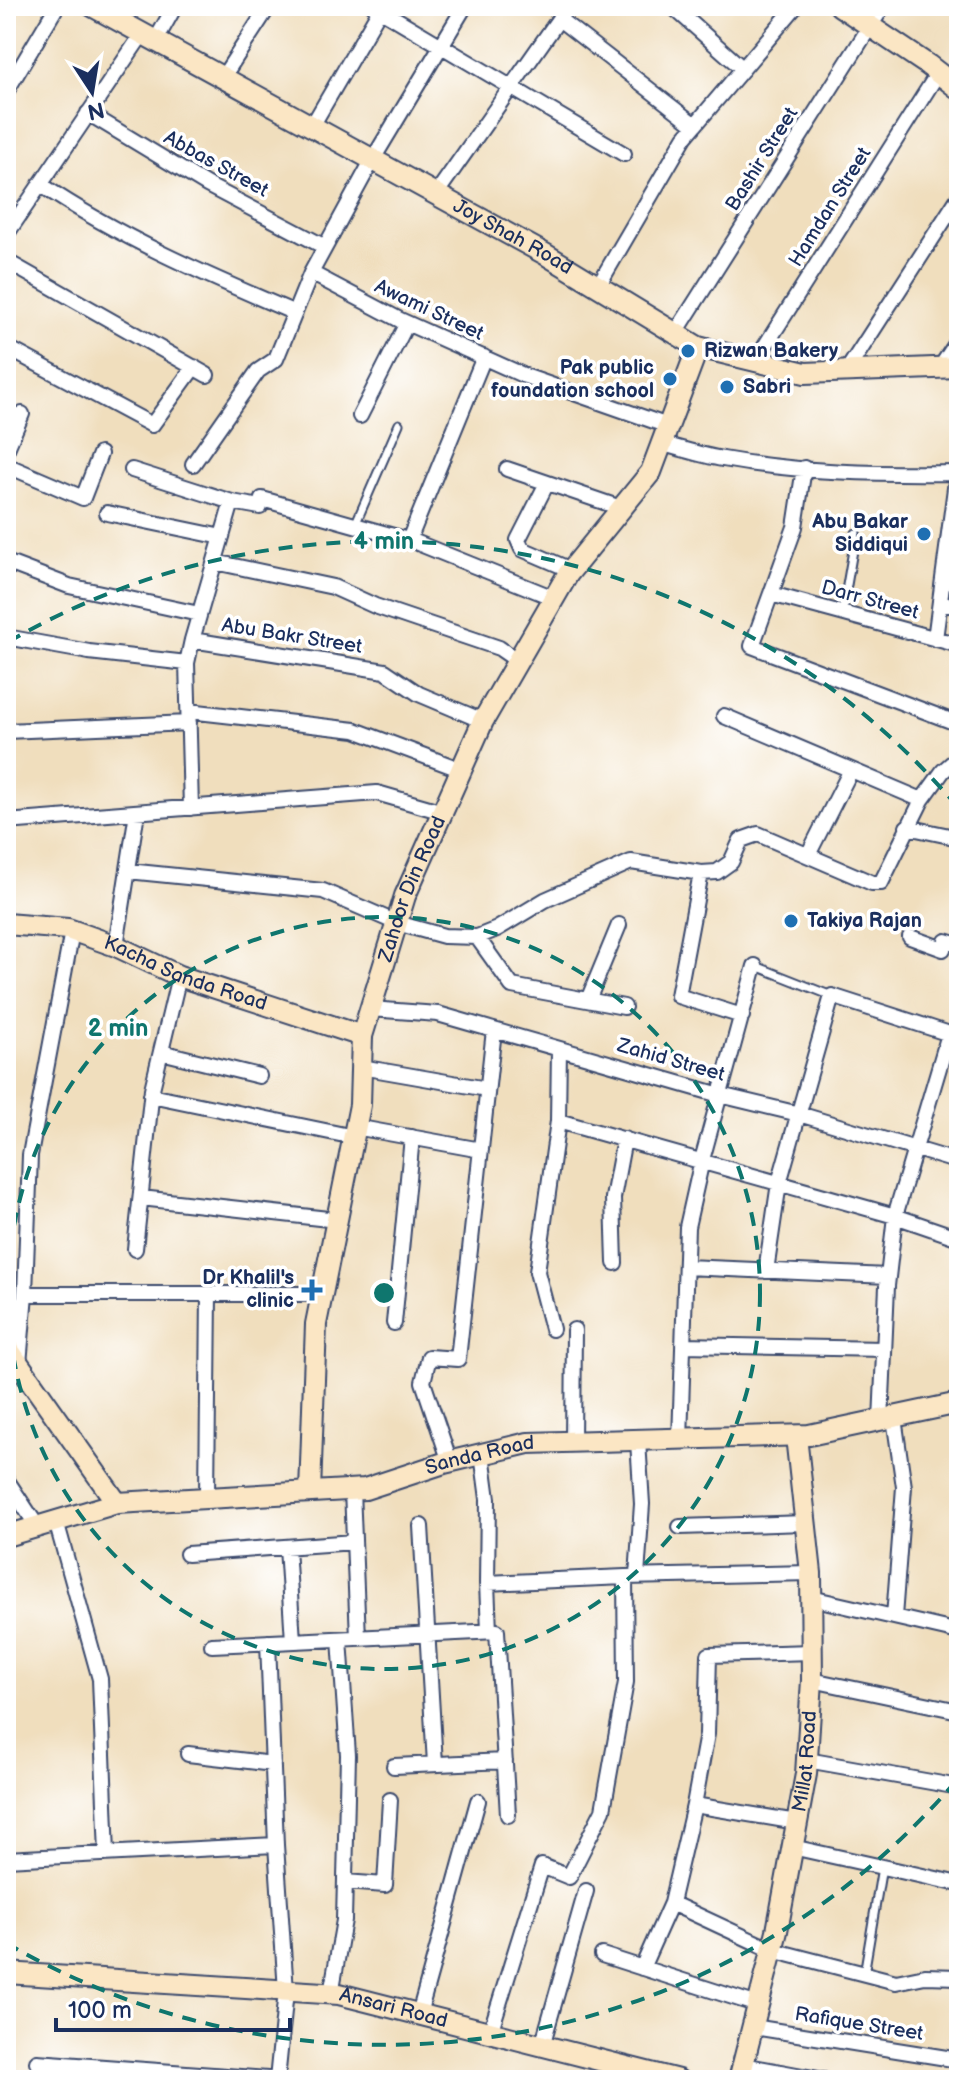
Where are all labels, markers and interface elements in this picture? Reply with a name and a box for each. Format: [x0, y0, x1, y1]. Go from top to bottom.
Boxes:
north arrow [52, 52, 132, 132]
text: N [85, 95, 107, 125]
street label: Bashir Street [721, 103, 803, 215]
street label: Abbas Street [160, 125, 272, 203]
street label: Hamdan Street [784, 143, 876, 271]
street label: Joy Shah Road [449, 194, 577, 280]
street label: Awami Street [371, 274, 487, 346]
place label: Rizwan Bakery [704, 339, 839, 363]
marker: Rizwan Bakery [679, 342, 697, 360]
place label: Pak public foundation school [491, 356, 654, 403]
marker: Pak public foundation school [661, 370, 679, 388]
place label: Sabri [743, 375, 791, 399]
marker: Sabri [718, 378, 736, 396]
place label: Abu Bakar Siddiqui [811, 510, 909, 557]
marker: Abu Bakar Siddiqui [915, 525, 933, 543]
text: 4 min [354, 527, 414, 556]
street label: Darr Street [819, 575, 921, 625]
street label: Abu Bakr Street [220, 613, 364, 659]
street label: Zahoor Din Road [373, 812, 451, 966]
place label: Takiya Rajan [807, 909, 922, 933]
marker: Takiya Rajan [782, 912, 800, 930]
street label: Kacha Sanda Road [101, 931, 270, 1016]
text: 2 min [88, 1014, 148, 1043]
street label: Zahid Street [614, 1033, 728, 1087]
place label: Dr Khalil's clinic [202, 1266, 294, 1313]
marker: Dr Khalil's clinic [301, 1279, 323, 1301]
centre of rings [370, 1279, 398, 1307]
street label: Sanda Road [422, 1431, 534, 1480]
street label: Millat Road [787, 1710, 822, 1814]
scale bar [56, 1982, 290, 2032]
street label: Ansari Road [337, 1983, 450, 2033]
text: 100 m [68, 1996, 132, 2025]
street label: Rafique Street [793, 2002, 925, 2046]

